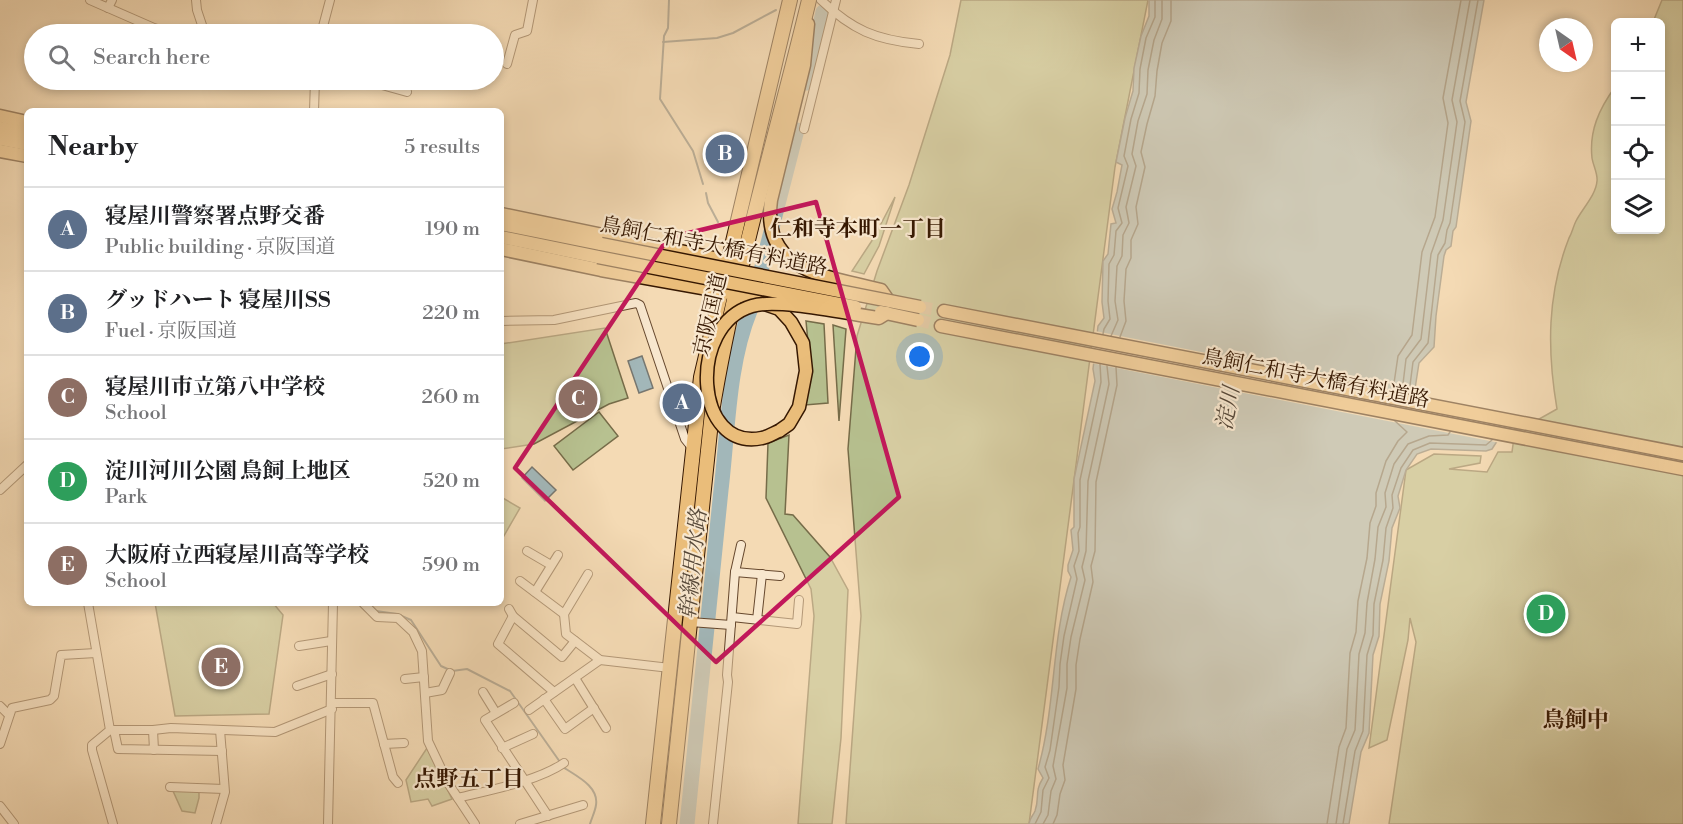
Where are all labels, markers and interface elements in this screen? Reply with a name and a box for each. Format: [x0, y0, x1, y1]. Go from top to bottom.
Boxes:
north arrow [1539, 18, 1593, 72]
map controls [1611, 18, 1665, 234]
button: + [1611, 18, 1665, 72]
search box [24, 24, 504, 90]
icon: search [45, 41, 78, 74]
text: Search here [93, 44, 210, 71]
button: − [1611, 72, 1665, 126]
button: locate [1611, 126, 1665, 180]
text: Nearby [48, 131, 138, 163]
pin: B [706, 132, 744, 176]
text: 5 results [404, 135, 480, 160]
button: layers [1611, 180, 1665, 234]
text: 寝屋川警察署点野交番 [105, 203, 325, 230]
street label: 鳥飼仁和寺大橋有料道路 [598, 212, 830, 282]
district label: 仁和寺本町一丁目 [770, 216, 946, 243]
text: A [60, 217, 75, 242]
text: 190 m [425, 217, 480, 242]
text: Public building · 京阪国道 [105, 235, 336, 260]
street label: 京阪国道 [689, 271, 733, 359]
text: グッドハート 寝屋川SS [105, 287, 331, 314]
text: B [60, 301, 75, 326]
text: 220 m [422, 301, 480, 326]
text: Fuel · 京阪国道 [105, 319, 237, 344]
your location [905, 342, 934, 371]
street label: 鳥飼仁和寺大橋有料道路 [1200, 344, 1432, 414]
text: 寝屋川市立第八中学校 [105, 374, 325, 401]
pin: C [558, 376, 598, 422]
pin: A [662, 380, 702, 426]
water label: 淀川 [1211, 382, 1246, 432]
text: C [60, 385, 75, 410]
text: 260 m [422, 385, 480, 410]
text: School [105, 401, 167, 426]
text: 淀川河川公園 鳥飼上地区 [105, 458, 351, 485]
text: D [60, 469, 75, 494]
text: 520 m [423, 469, 480, 494]
text: Park [105, 485, 147, 510]
water label: 幹線用水路 [674, 506, 713, 620]
text: 大阪府立西寝屋川高等学校 [105, 542, 369, 569]
text: E [61, 553, 74, 578]
text: 590 m [422, 553, 480, 578]
text: School [105, 569, 167, 594]
pin: D [1526, 592, 1566, 636]
pin: E [202, 644, 240, 690]
district label: 鳥飼中 [1543, 707, 1609, 734]
district label: 点野五丁目 [414, 766, 524, 793]

